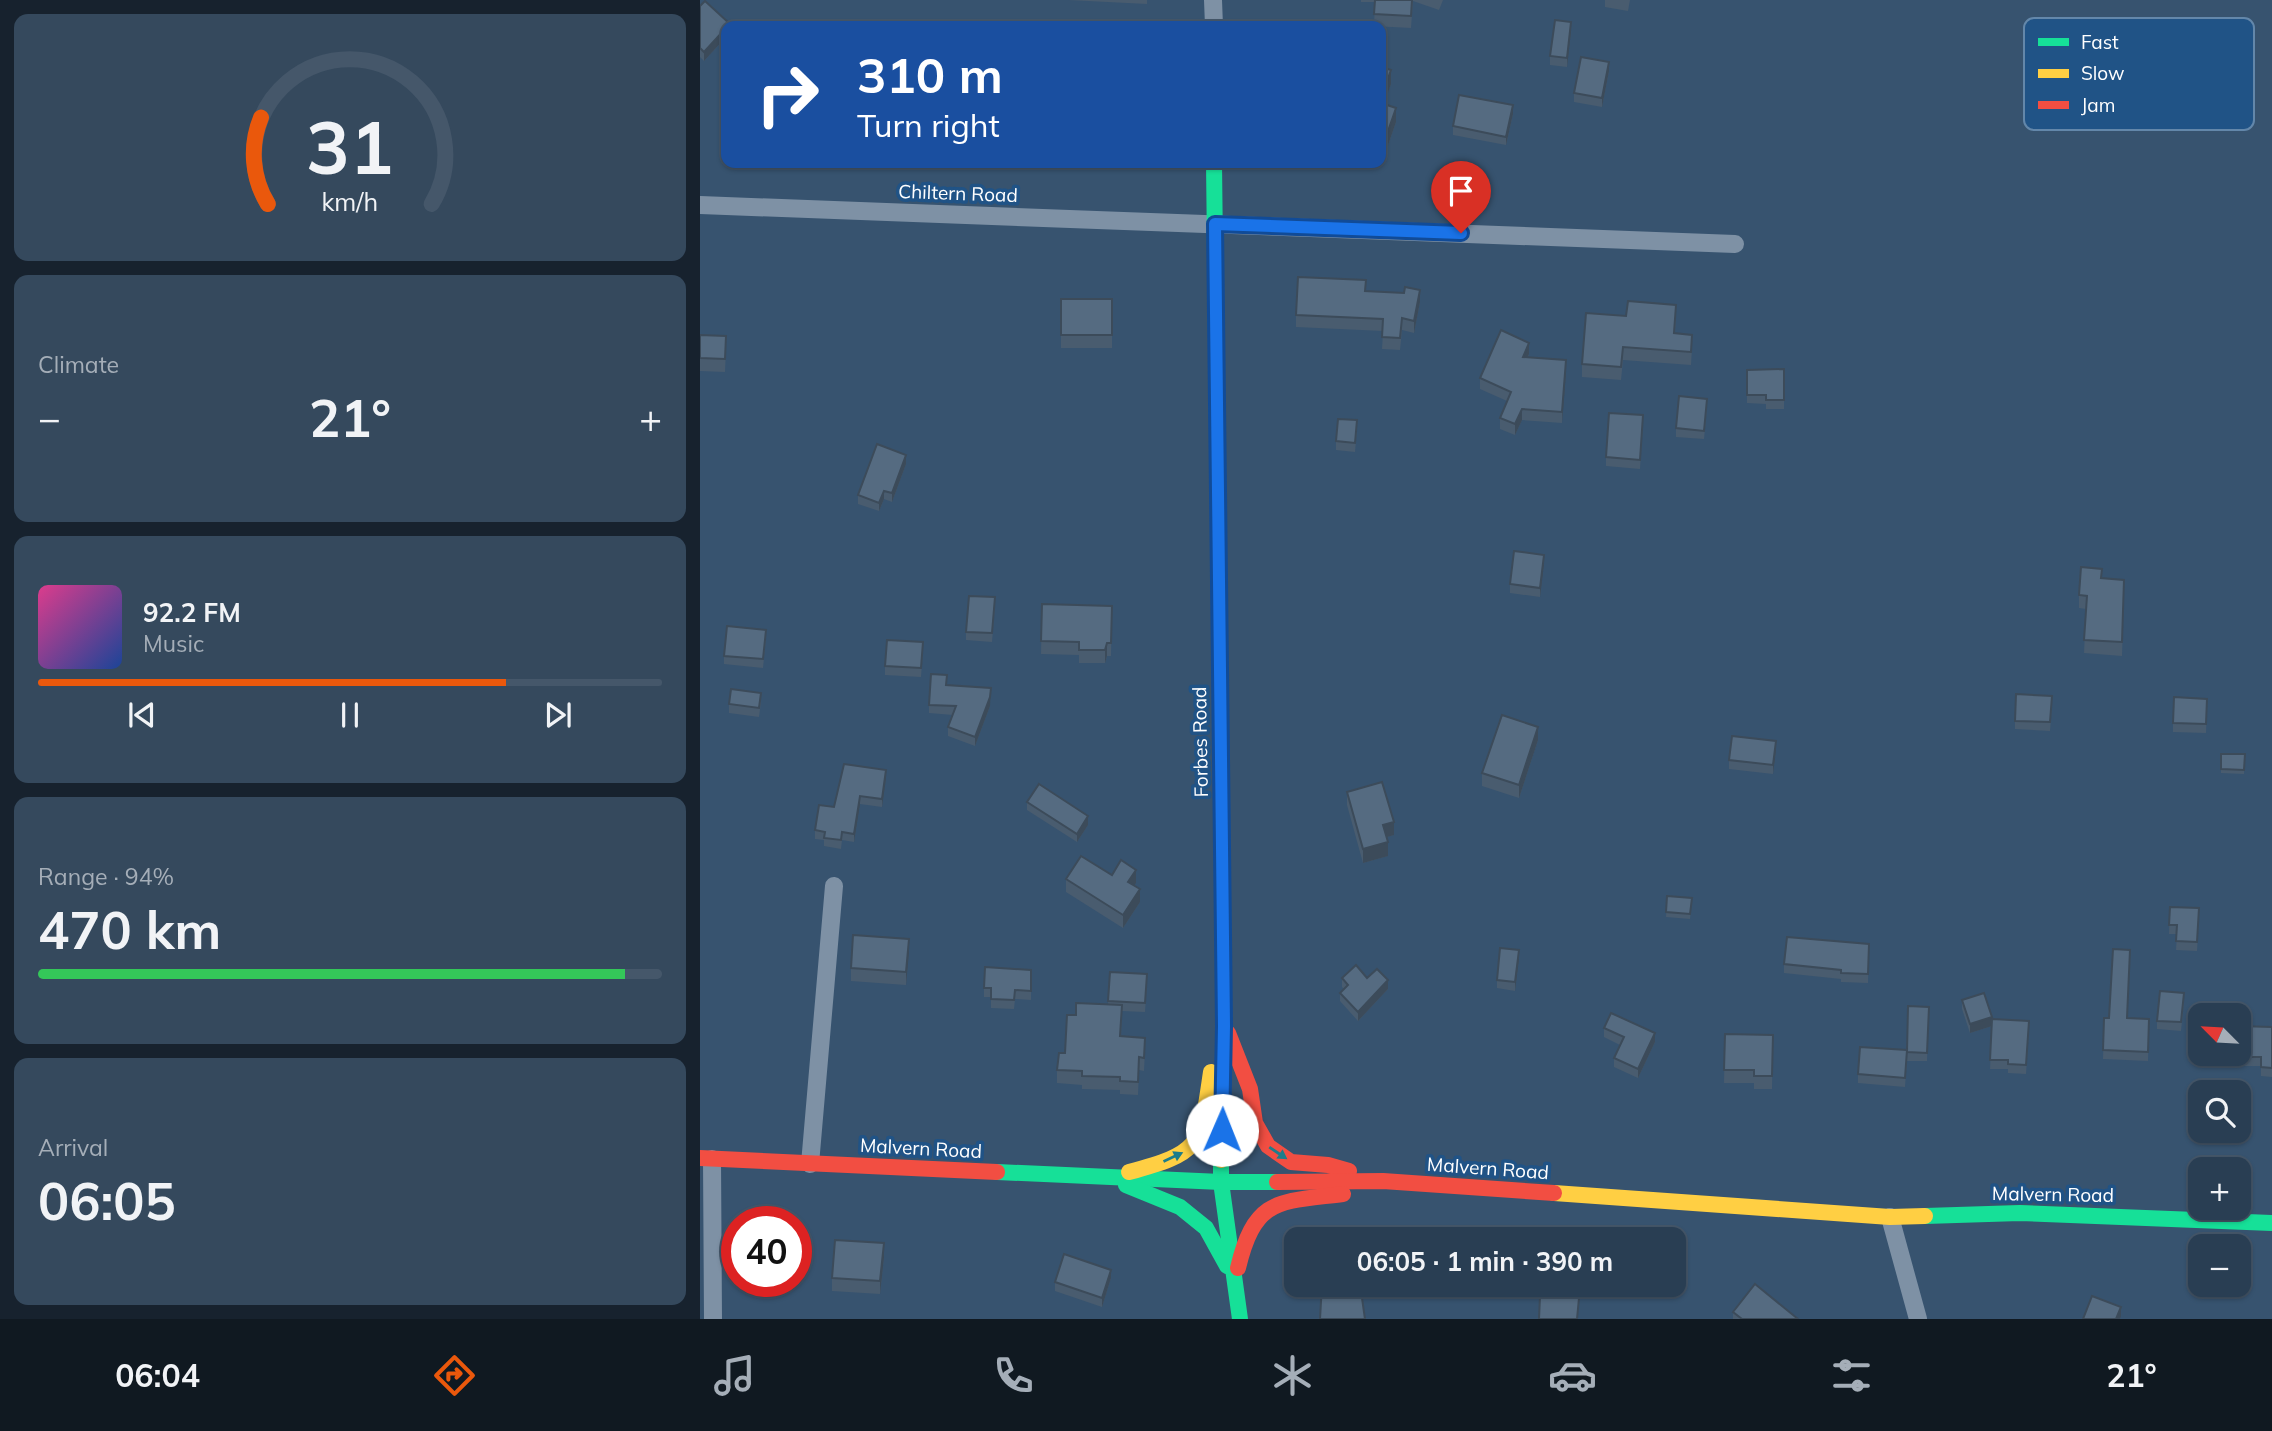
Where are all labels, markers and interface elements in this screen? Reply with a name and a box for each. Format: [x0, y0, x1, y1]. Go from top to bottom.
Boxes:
legend [2024, 18, 2254, 130]
text: Fast [2081, 30, 2119, 54]
text: 310 m [857, 44, 1003, 105]
icon: right [742, 49, 833, 140]
text: Slow [2081, 61, 2125, 85]
text: Jam [2081, 93, 2115, 117]
text: 31 [306, 101, 394, 192]
text: Turn right [857, 105, 1000, 145]
pin [1431, 161, 1491, 233]
icon: arrive [1442, 172, 1480, 210]
street label: Chiltern Road [898, 179, 1018, 207]
text: km/h [322, 185, 378, 216]
text: Climate [38, 350, 119, 379]
text: 21° [309, 385, 391, 450]
text: − [38, 394, 61, 442]
text: + [639, 394, 662, 442]
text: 92.2 FM [143, 596, 241, 629]
text: Music [143, 629, 204, 658]
street label: Forbes Road [1187, 686, 1213, 798]
icon: previous [123, 696, 161, 734]
icon: pause [331, 696, 369, 734]
icon: next [539, 696, 577, 734]
text: Range · 94% [38, 862, 174, 891]
text: 470 km [38, 897, 221, 962]
north arrow [2188, 1003, 2250, 1066]
map controls [2188, 1003, 2251, 1297]
button: search [2188, 1080, 2251, 1143]
position arrow [1185, 1093, 1259, 1167]
text: Arrival [38, 1133, 108, 1162]
street label: Malvern Road [859, 1133, 983, 1163]
one-way arrow [1269, 1146, 1287, 1160]
one-way arrow [1163, 1151, 1183, 1163]
street label: Malvern Road [1426, 1152, 1550, 1184]
button: + [2188, 1157, 2251, 1220]
text: 06:05 [38, 1168, 176, 1233]
street label: Malvern Road [1992, 1181, 2114, 1207]
speed limit sign: 40 [721, 1206, 812, 1297]
button: − [2188, 1234, 2251, 1297]
text: 06:05 · 1 min · 390 m [1357, 1245, 1613, 1278]
icon: directions [430, 1351, 479, 1400]
icon: music [710, 1351, 759, 1400]
icon: phone [989, 1351, 1038, 1400]
icon: climate [1268, 1351, 1317, 1400]
icon: car [1548, 1351, 1597, 1400]
icon: filters [1827, 1351, 1876, 1400]
text: 06:04 [115, 1355, 200, 1395]
text: 21° [2106, 1355, 2157, 1395]

